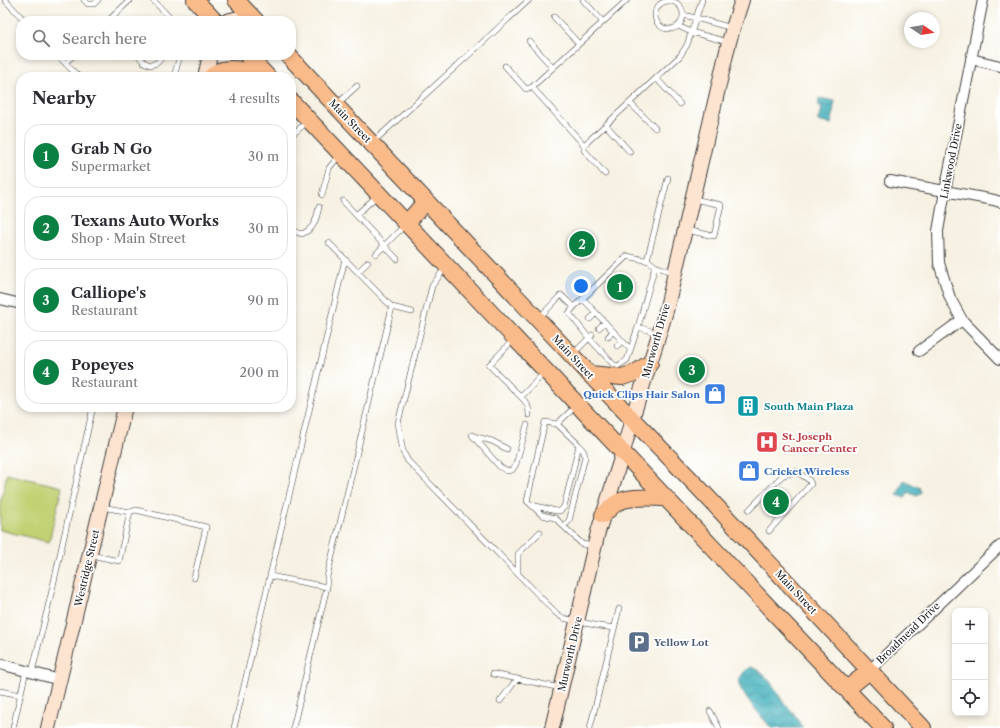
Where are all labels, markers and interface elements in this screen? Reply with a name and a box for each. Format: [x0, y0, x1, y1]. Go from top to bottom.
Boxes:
north arrow [904, 12, 940, 48]
search box [16, 16, 296, 60]
icon: search [30, 27, 52, 49]
text: Search here [62, 29, 147, 48]
text: Nearby [32, 88, 96, 108]
text: 4 results [229, 90, 280, 106]
street label: Main Street [326, 96, 374, 146]
street label: Linkwood Drive [937, 122, 965, 200]
text: Grab N Go [71, 139, 152, 158]
text: 1 [43, 148, 49, 164]
text: 30 m [248, 148, 279, 164]
text: Supermarket [71, 158, 151, 174]
text: Texans Auto Works [71, 211, 219, 230]
text: 2 [42, 220, 50, 236]
text: 30 m [248, 220, 279, 236]
pin: 2 [569, 229, 595, 259]
text: Shop · Main Street [71, 230, 186, 246]
pin: 1 [607, 272, 633, 302]
your location [571, 276, 591, 296]
text: Calliope's [71, 283, 146, 302]
text: 3 [42, 292, 50, 308]
text: 90 m [248, 292, 279, 308]
text: Restaurant [71, 302, 138, 318]
street label: Murworth Drive [639, 302, 673, 380]
street label: Main Street [549, 332, 597, 382]
text: Popeyes [71, 355, 134, 374]
pin: 3 [679, 355, 705, 385]
text: 4 [42, 364, 50, 380]
text: 200 m [239, 364, 279, 380]
text: Restaurant [71, 374, 138, 390]
shop icon: Quick Clips Hair Salon [702, 381, 728, 407]
place label: Quick Clips Hair Salon [583, 388, 700, 401]
building icon: South Main Plaza [735, 393, 761, 419]
place label: South Main Plaza [764, 400, 854, 413]
hospital icon: St. Joseph Cancer Center [754, 429, 780, 455]
place label: St. Joseph Cancer Center [782, 430, 857, 455]
shop icon: Cricket Wireless [736, 458, 762, 484]
place label: Cricket Wireless [764, 465, 850, 478]
pin: 4 [763, 487, 789, 517]
street label: Westridge Street [72, 528, 102, 609]
street label: Main Street [772, 567, 820, 617]
street label: Broadmead Drive [873, 599, 943, 667]
map controls [952, 608, 988, 716]
button: + [952, 608, 988, 644]
street label: Murworth Drive [555, 615, 585, 693]
parking icon: Yellow Lot [626, 629, 652, 655]
place label: Yellow Lot [653, 636, 708, 649]
button: − [952, 644, 988, 680]
button: locate [952, 680, 988, 716]

